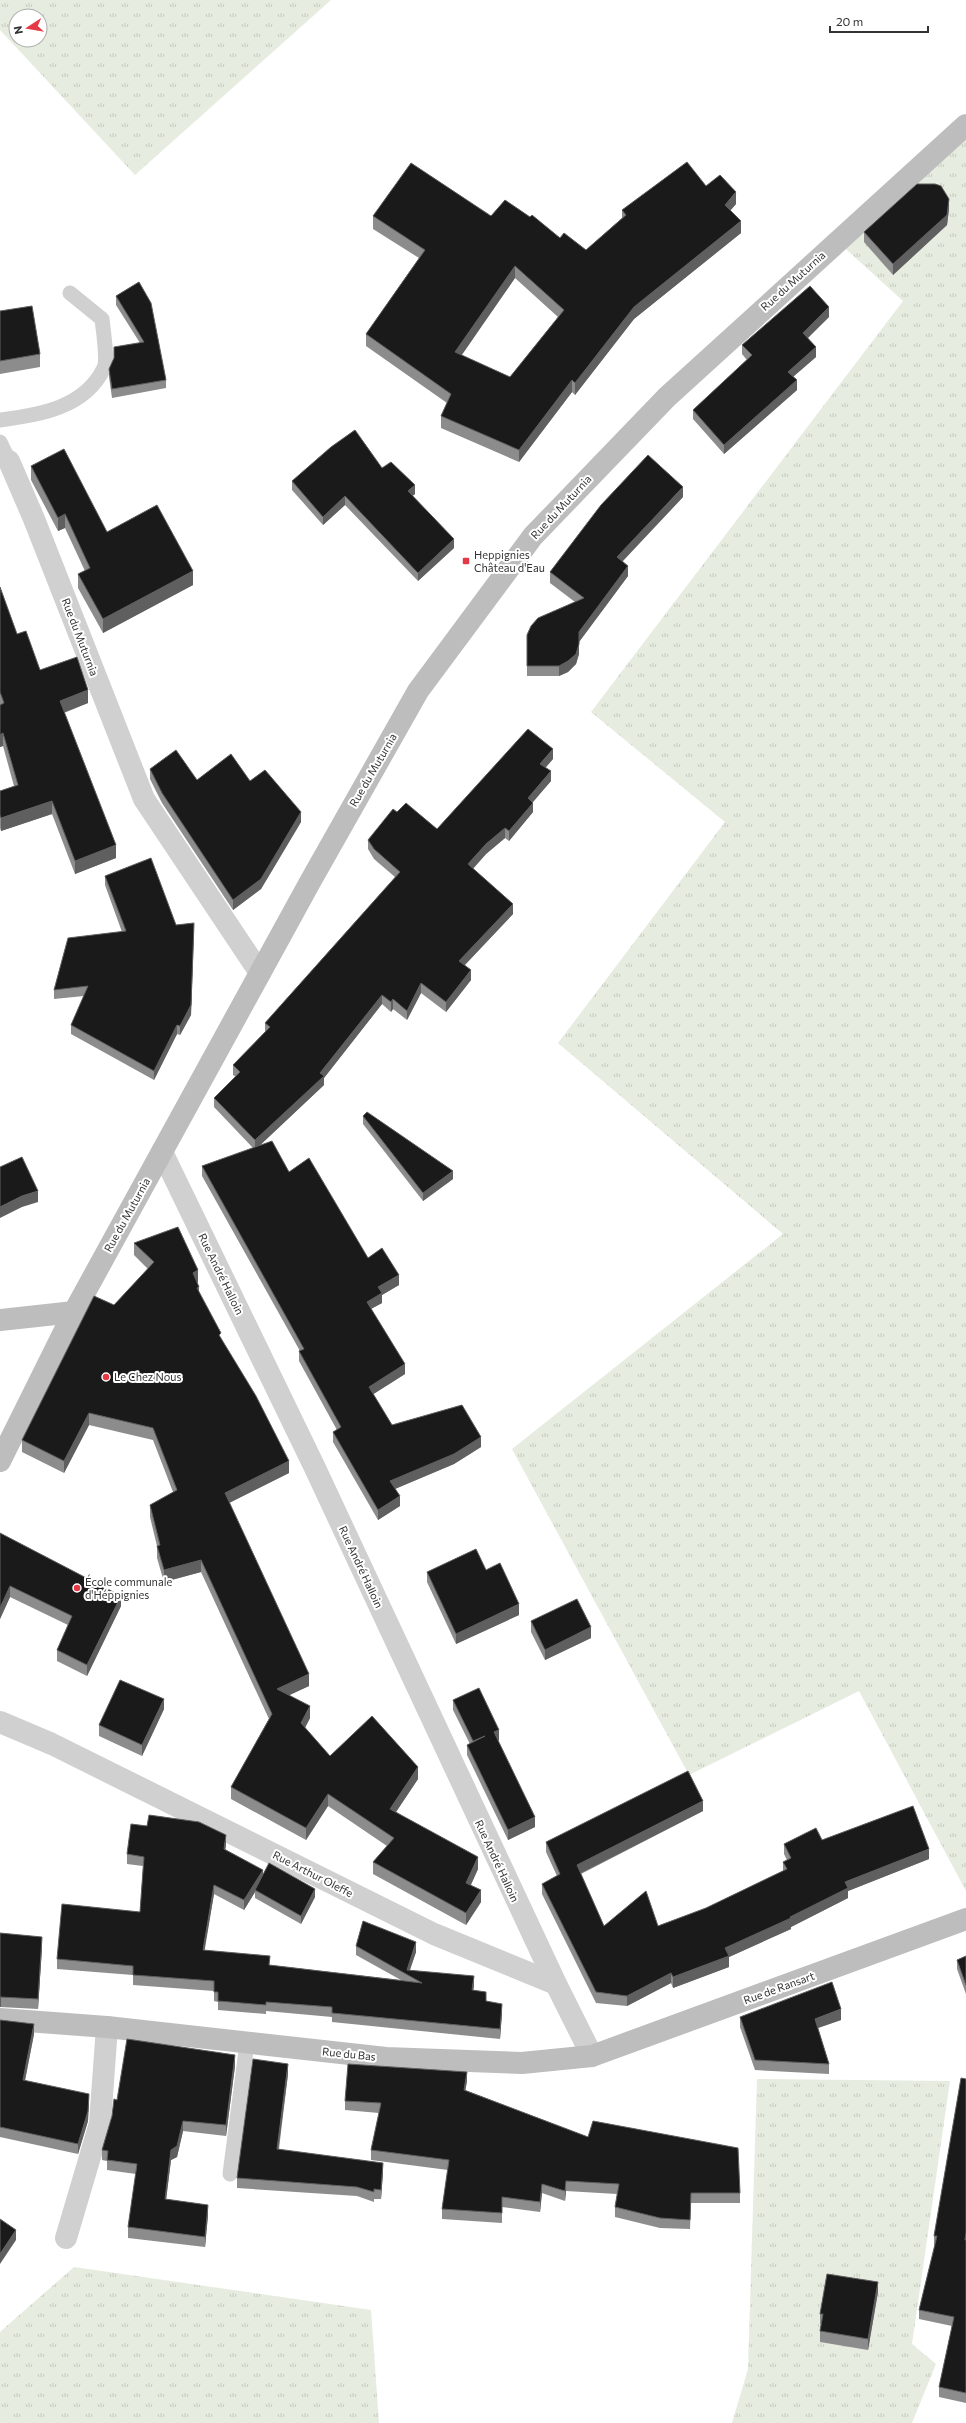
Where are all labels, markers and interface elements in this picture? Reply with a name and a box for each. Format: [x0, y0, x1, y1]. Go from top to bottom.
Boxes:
north arrow [8, 8, 48, 48]
scale bar [830, 8, 928, 34]
text: 20 m [836, 14, 863, 28]
text: N [11, 25, 25, 36]
street label: Rue du Muturnia [758, 248, 828, 313]
street label: Rue du Muturnia [528, 472, 594, 541]
place label: Heppignies Château d'Eau [474, 548, 545, 574]
marker: Heppignies Château d'Eau [461, 556, 471, 566]
street label: Rue du Muturnia [60, 596, 101, 678]
street label: Rue du Muturnia [346, 731, 399, 809]
street label: Rue du Muturnia [101, 1176, 152, 1254]
street label: Rue André Halloin [196, 1231, 247, 1317]
place label: Le Chez Nous [114, 1370, 181, 1383]
marker: Le Chez Nous [101, 1372, 111, 1382]
street label: Rue André Halloin [337, 1524, 386, 1610]
place label: École communale d'Héppignies [85, 1574, 172, 1601]
marker: École communale d'Héppignies [72, 1583, 82, 1593]
street label: Rue André Halloin [473, 1818, 522, 1904]
street label: Rue Arthur Oleffe [271, 1848, 356, 1899]
street label: Rue de Ransart [742, 1968, 817, 2006]
street label: Rue du Bas [322, 2044, 376, 2063]

